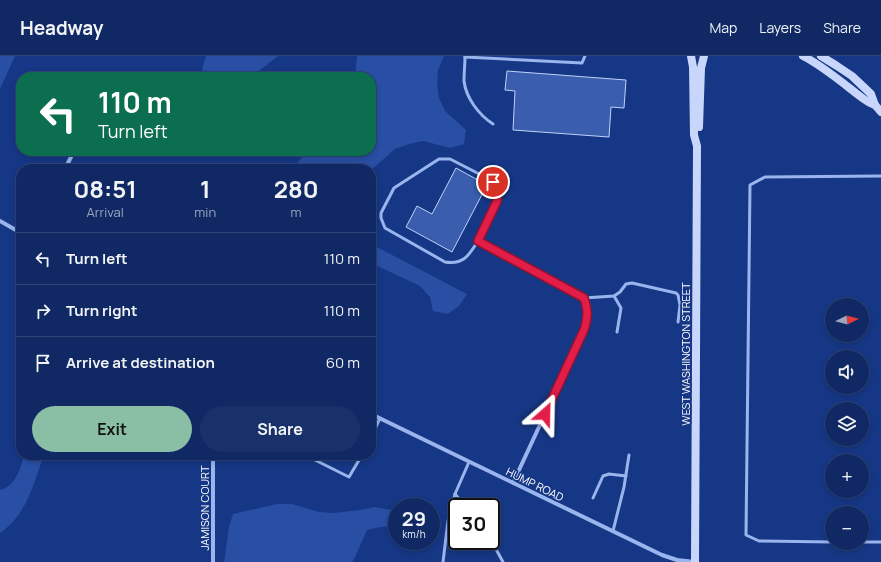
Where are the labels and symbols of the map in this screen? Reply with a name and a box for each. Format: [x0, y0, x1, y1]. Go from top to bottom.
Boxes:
pin [476, 165, 510, 199]
street label: WEST WASHINGTON STREET [678, 282, 693, 426]
north arrow [825, 298, 869, 342]
position arrow [524, 393, 566, 435]
street label: HUMP ROAD [504, 464, 566, 504]
street label: JAMISON COURT [197, 465, 212, 551]
speed limit sign: 30 [448, 498, 500, 550]

